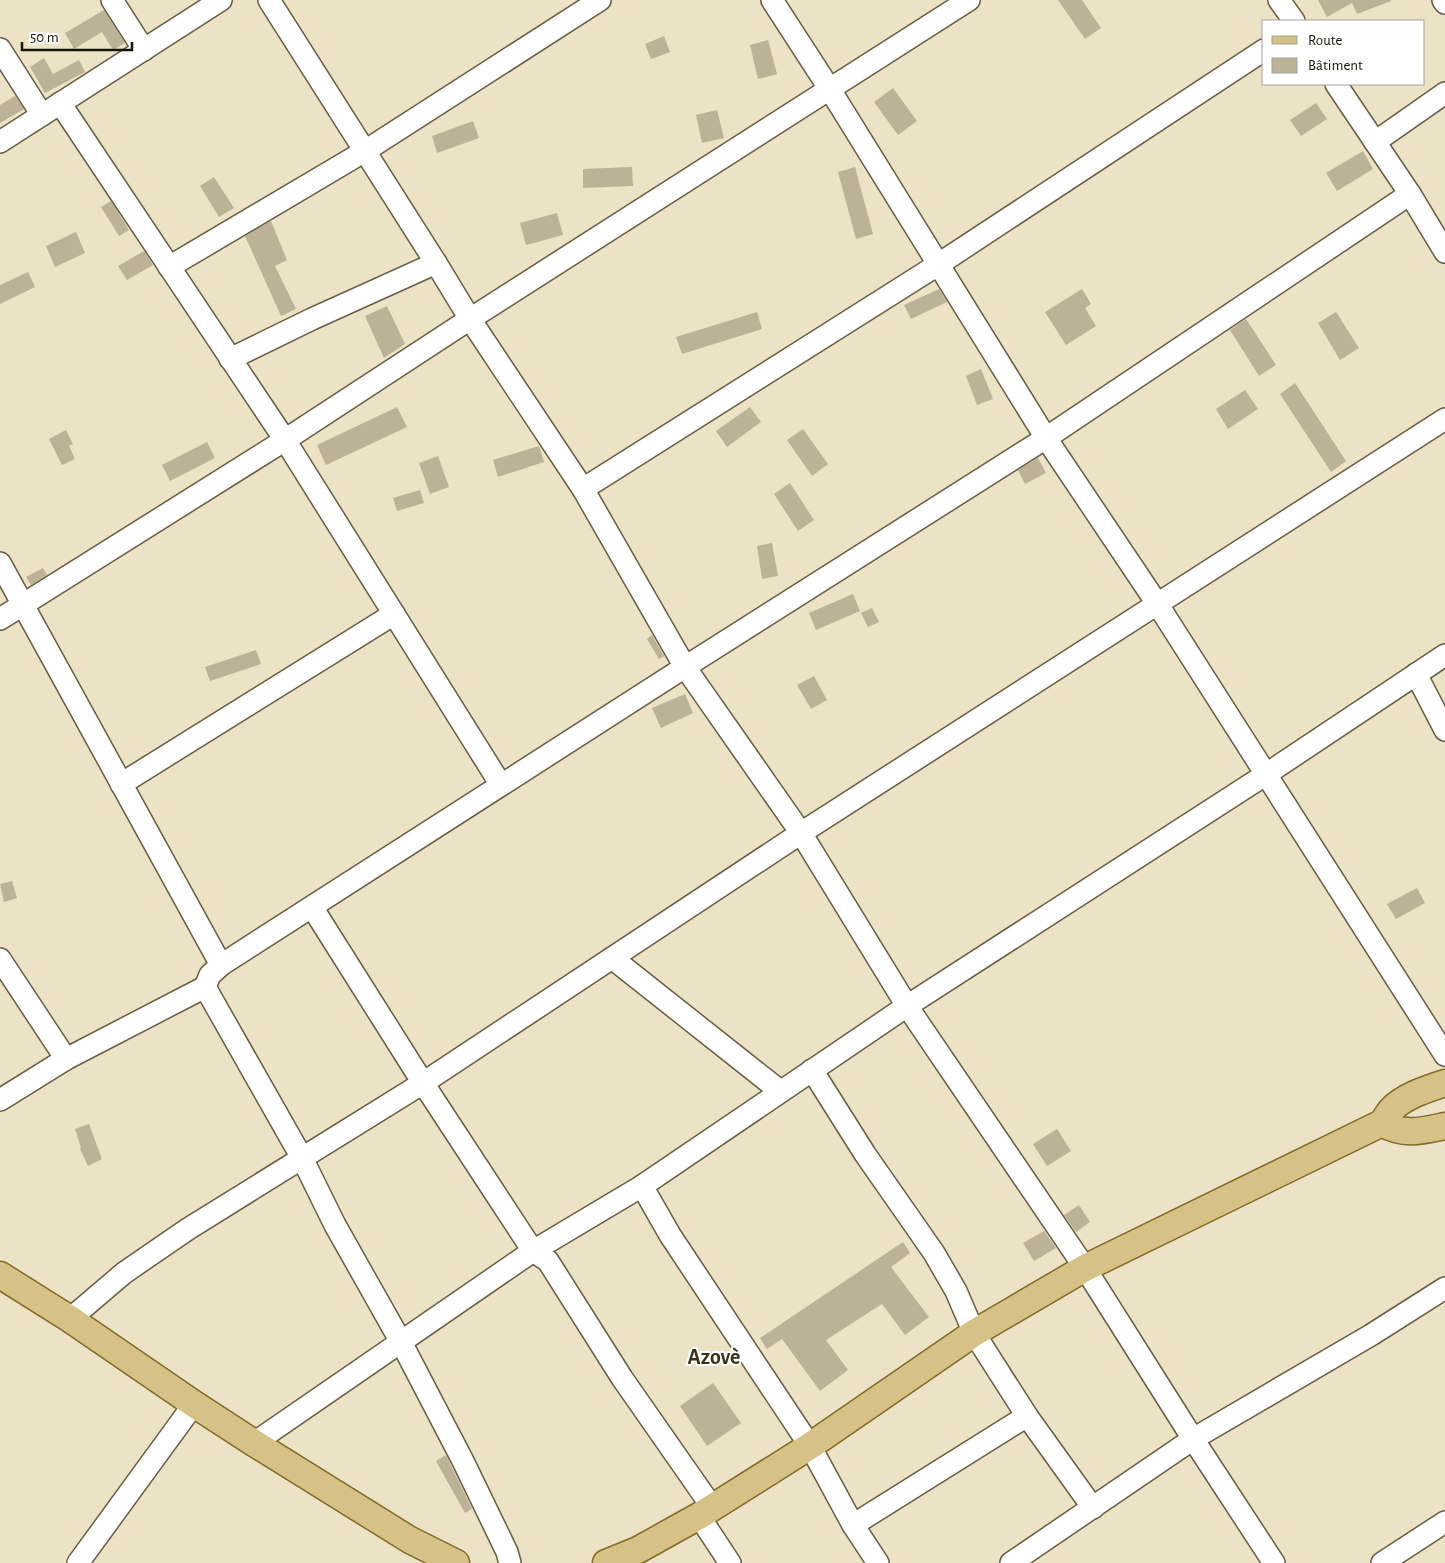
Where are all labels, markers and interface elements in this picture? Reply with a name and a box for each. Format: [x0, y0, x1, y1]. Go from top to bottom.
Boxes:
scale bar [22, 20, 132, 52]
legend [1262, 20, 1425, 85]
text: 50 m [30, 30, 59, 45]
text: Route [1308, 33, 1342, 48]
text: Bâtiment [1308, 58, 1363, 73]
district label: Azovè [688, 1346, 740, 1368]

